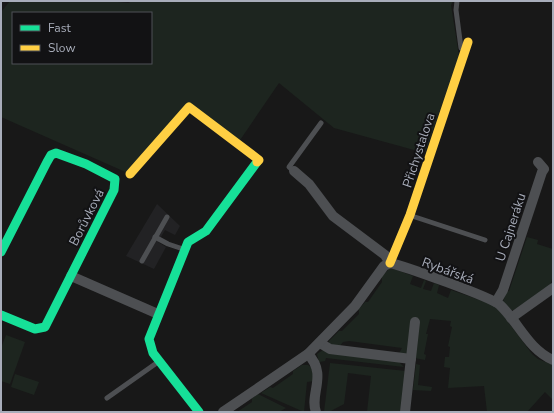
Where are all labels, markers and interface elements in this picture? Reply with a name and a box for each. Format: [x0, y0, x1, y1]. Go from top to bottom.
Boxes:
legend [12, 12, 152, 64]
text: Fast [48, 20, 71, 36]
text: Slow [48, 40, 76, 56]
street label: Přichystalova [398, 111, 440, 190]
street label: Borůvková [65, 186, 109, 249]
street label: U Cajneráku [491, 191, 530, 264]
street label: Rybářská [419, 253, 476, 289]

